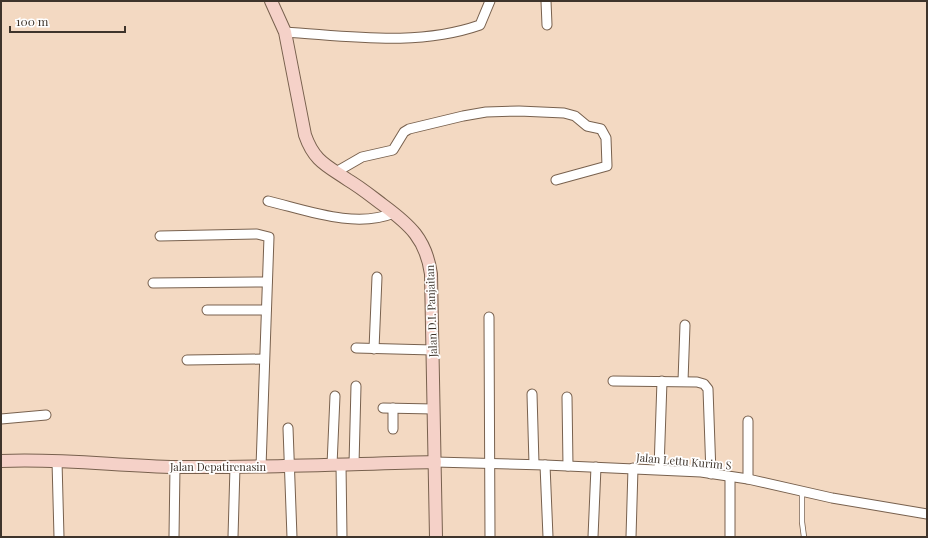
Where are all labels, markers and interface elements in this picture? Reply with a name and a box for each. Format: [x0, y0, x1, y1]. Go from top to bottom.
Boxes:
scale bar [10, 8, 125, 34]
text: 100 m [16, 13, 49, 29]
street label: Jalan D.I. Panjaitan [422, 264, 440, 358]
street label: Jalan Lettu Kurim S [635, 449, 732, 473]
street label: Jalan Depatirenasin [169, 459, 267, 474]

